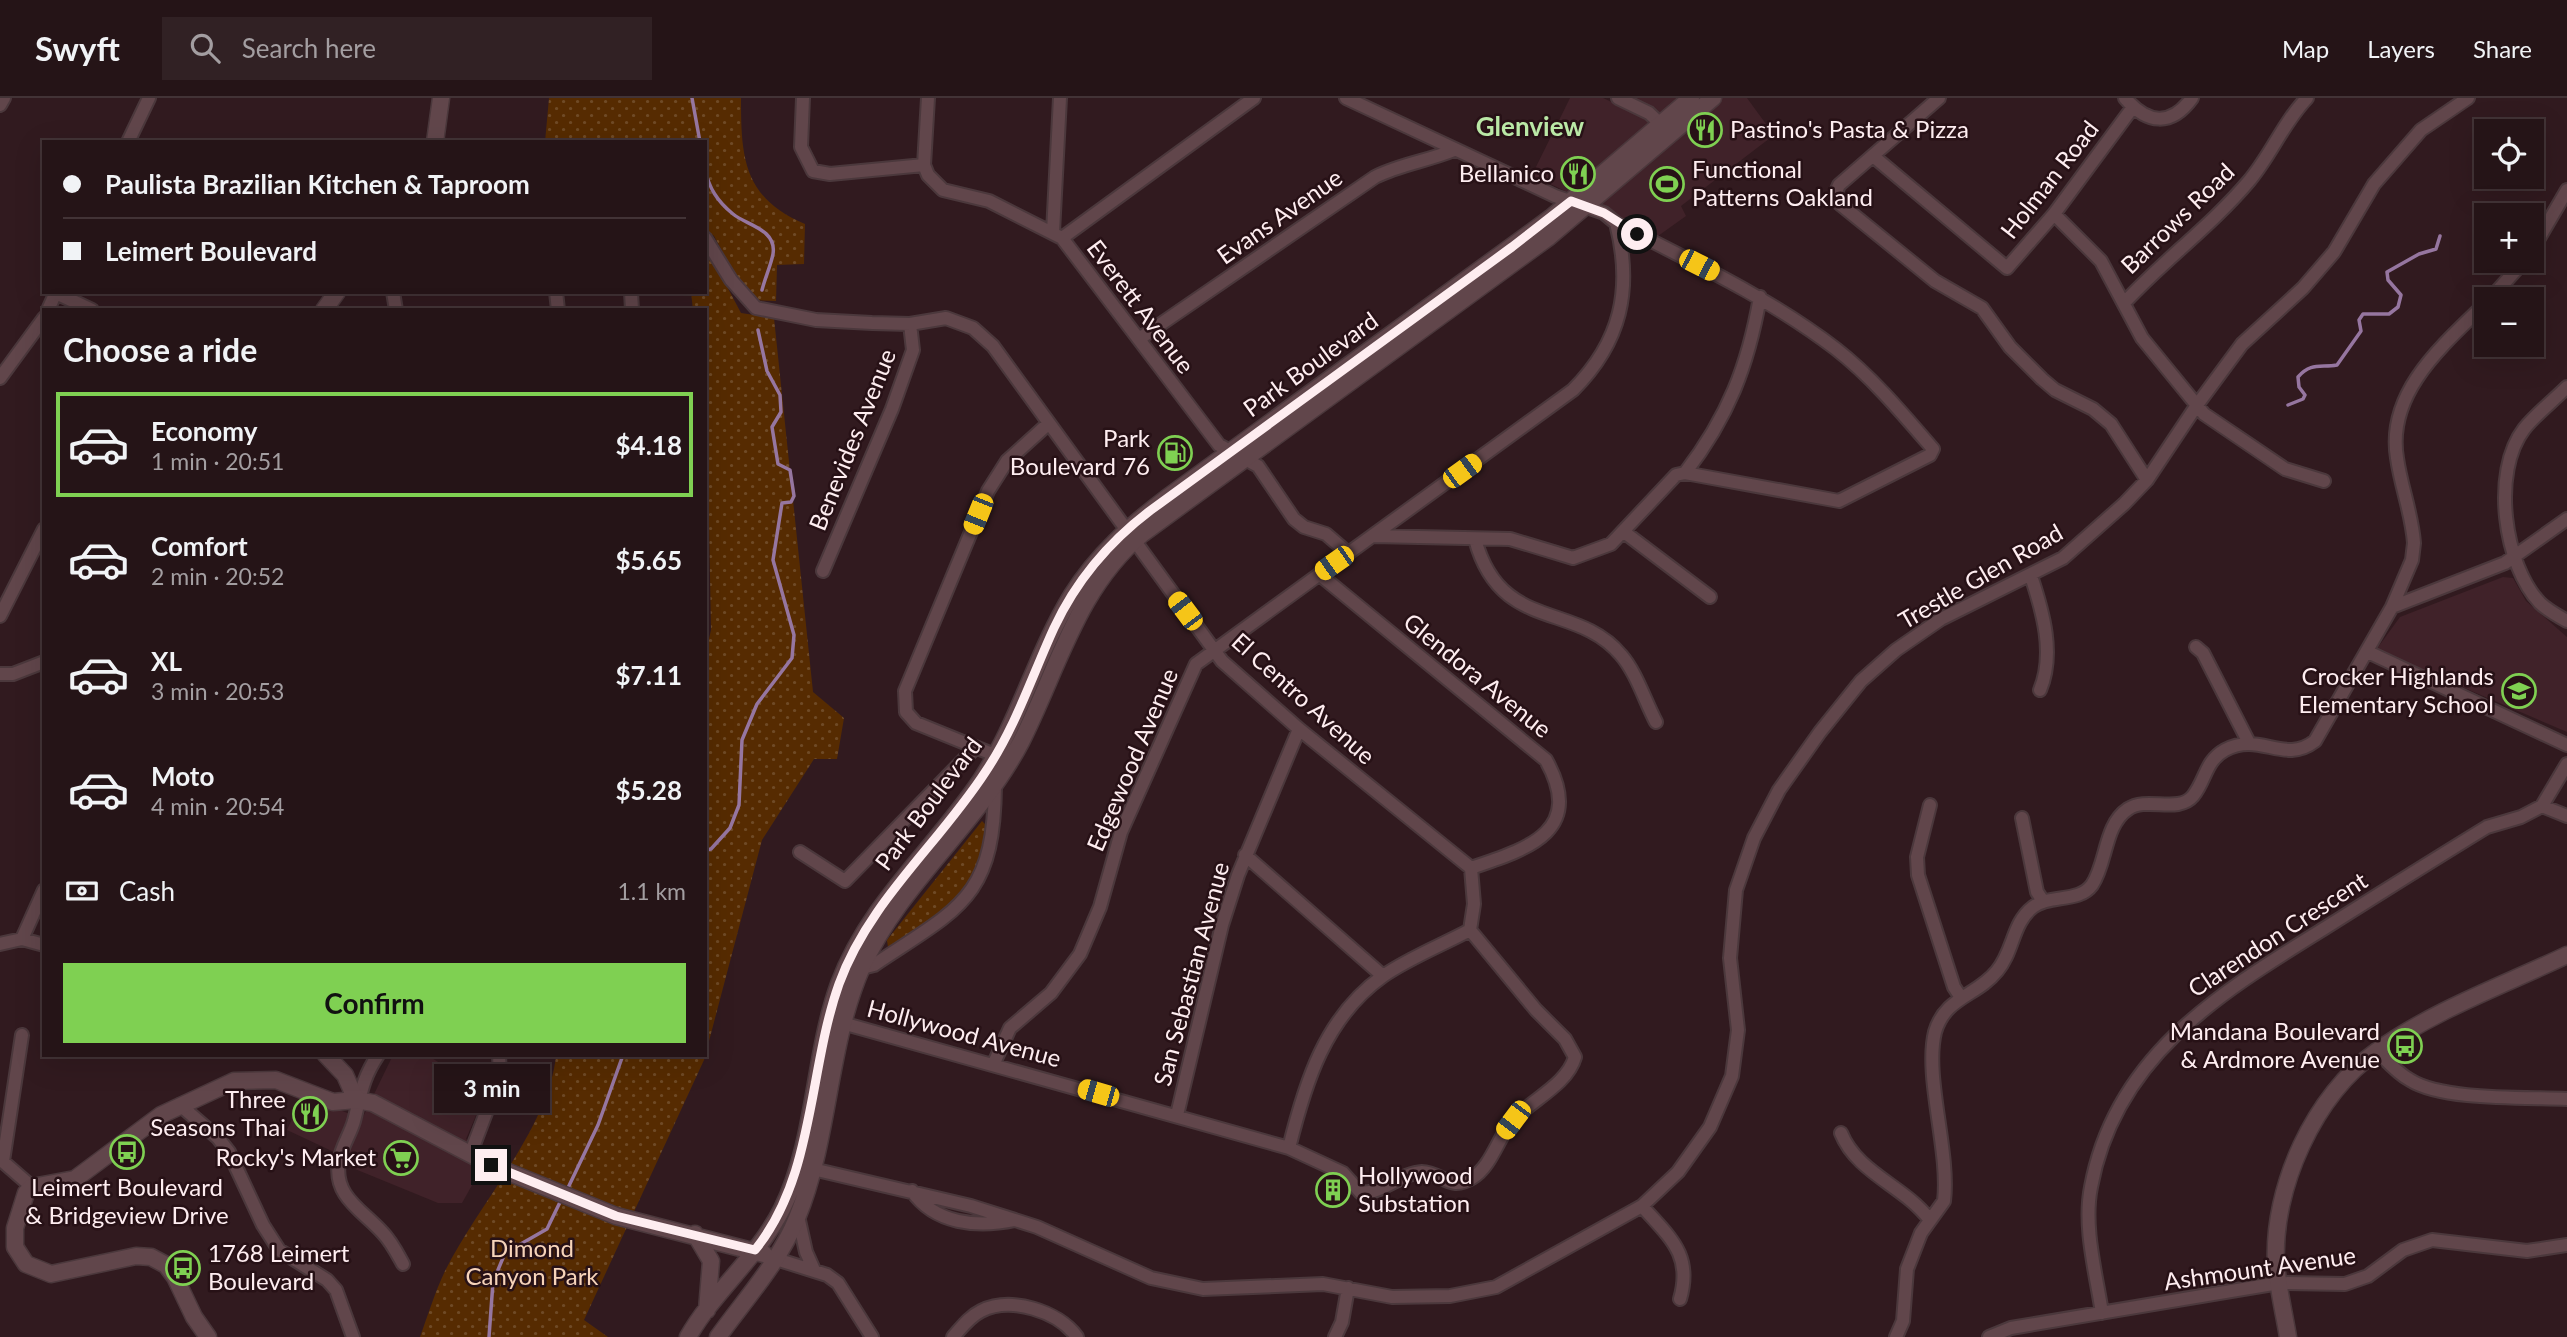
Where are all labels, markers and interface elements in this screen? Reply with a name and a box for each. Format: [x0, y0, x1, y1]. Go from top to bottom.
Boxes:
search box [162, 17, 652, 80]
text: Swyft [35, 28, 120, 68]
icon: search [186, 29, 224, 67]
text: Search here [242, 32, 376, 64]
text: Map [2282, 34, 2329, 63]
text: Layers [2367, 34, 2435, 63]
text: Share [2473, 34, 2532, 63]
district label: Glenview [1476, 110, 1584, 142]
restaurant icon: Pastino's Pasta & Pizza [1686, 111, 1724, 149]
place label: Pastino's Pasta & Pizza [1730, 114, 1969, 143]
street label: Holman Road [1994, 114, 2104, 244]
map controls [2474, 119, 2544, 357]
button: locate [2474, 119, 2544, 189]
place label: Functional Patterns Oakland [1692, 154, 1873, 211]
restaurant icon: Bellanico [1559, 155, 1597, 193]
street label: Barrows Road [2114, 157, 2240, 279]
place label: Bellanico [1459, 158, 1554, 187]
street label: Evans Avenue [1211, 162, 1347, 270]
sports icon: Functional Patterns Oakland [1648, 165, 1686, 203]
text: Paulista Brazilian Kitchen & Taproom [105, 168, 530, 200]
button: + [2474, 203, 2544, 273]
route start [1621, 218, 1653, 250]
street label: Everett Avenue [1081, 233, 1201, 379]
text: Leimert Boulevard [105, 235, 317, 267]
car [1676, 246, 1723, 284]
button: − [2474, 287, 2544, 357]
street label: Park Boulevard [1237, 305, 1383, 422]
text: Choose a ride [63, 330, 257, 369]
street label: Benevides Avenue [802, 344, 901, 534]
icon: car [67, 413, 130, 476]
text: Economy [151, 415, 257, 447]
place label: Park Boulevard 76 [1010, 423, 1151, 480]
text: $4.18 [616, 429, 682, 461]
fuel station icon: Park Boulevard 76 [1156, 434, 1194, 472]
text: 1 min · 20:51 [151, 447, 284, 475]
car [1439, 450, 1486, 492]
car [961, 491, 996, 537]
street label: Trestle Glen Road [1893, 517, 2067, 634]
icon: car [67, 528, 130, 591]
text: Comfort [151, 530, 248, 562]
car [1311, 542, 1358, 584]
text: $5.65 [616, 544, 682, 576]
text: 2 min · 20:52 [151, 562, 284, 590]
car [1164, 588, 1207, 634]
street label: Glendora Avenue [1398, 606, 1558, 743]
street label: El Centro Avenue [1226, 626, 1382, 770]
icon: car [67, 643, 130, 706]
text: XL [151, 645, 182, 677]
text: $7.11 [616, 659, 682, 691]
place label: Crocker Highlands Elementary School [2298, 661, 2494, 718]
street label: Edgewood Avenue [1080, 664, 1183, 855]
school or university icon: Crocker Highlands Elementary School [2500, 672, 2538, 710]
text: 3 min · 20:53 [151, 677, 284, 705]
street label: Park Boulevard [868, 731, 987, 875]
icon: car [67, 758, 130, 821]
text: Moto [151, 760, 214, 792]
text: $5.28 [616, 774, 682, 806]
text: 4 min · 20:54 [151, 792, 284, 820]
street label: San Sebastian Avenue [1147, 858, 1234, 1089]
street label: Clarendon Crescent [2182, 865, 2372, 1002]
icon: cash [63, 872, 101, 910]
text: Cash [119, 875, 175, 907]
text: 1.1 km [617, 877, 686, 905]
button: Confirm [63, 963, 686, 1043]
street label: Hollywood Avenue [864, 993, 1064, 1072]
place label: Mandana Boulevard & Ardmore Avenue [2170, 1016, 2380, 1073]
bus stop icon: Mandana Boulevard & Ardmore Avenue [2386, 1027, 2424, 1065]
callout: 3 min [433, 1063, 549, 1112]
text: 3 min [463, 1074, 521, 1102]
car [1075, 1077, 1122, 1109]
place label: Three Seasons Thai [150, 1084, 286, 1141]
restaurant icon: Three Seasons Thai [291, 1095, 329, 1133]
car [1492, 1097, 1535, 1143]
bus stop icon: Leimert Boulevard & Bridgeview Drive [108, 1133, 146, 1171]
supermarket icon: Rocky's Market [382, 1139, 420, 1177]
place label: Rocky's Market [216, 1142, 376, 1171]
route end [475, 1149, 507, 1181]
place label: Hollywood Substation [1358, 1160, 1473, 1217]
building icon: Hollywood Substation [1314, 1171, 1352, 1209]
place label: Leimert Boulevard & Bridgeview Drive [25, 1172, 229, 1229]
park label: Dimond Canyon Park [465, 1233, 599, 1290]
place label: 1768 Leimert Boulevard [208, 1238, 350, 1295]
street label: Ashmount Avenue [2162, 1240, 2358, 1295]
bus stop icon: 1768 Leimert Boulevard [164, 1249, 202, 1287]

